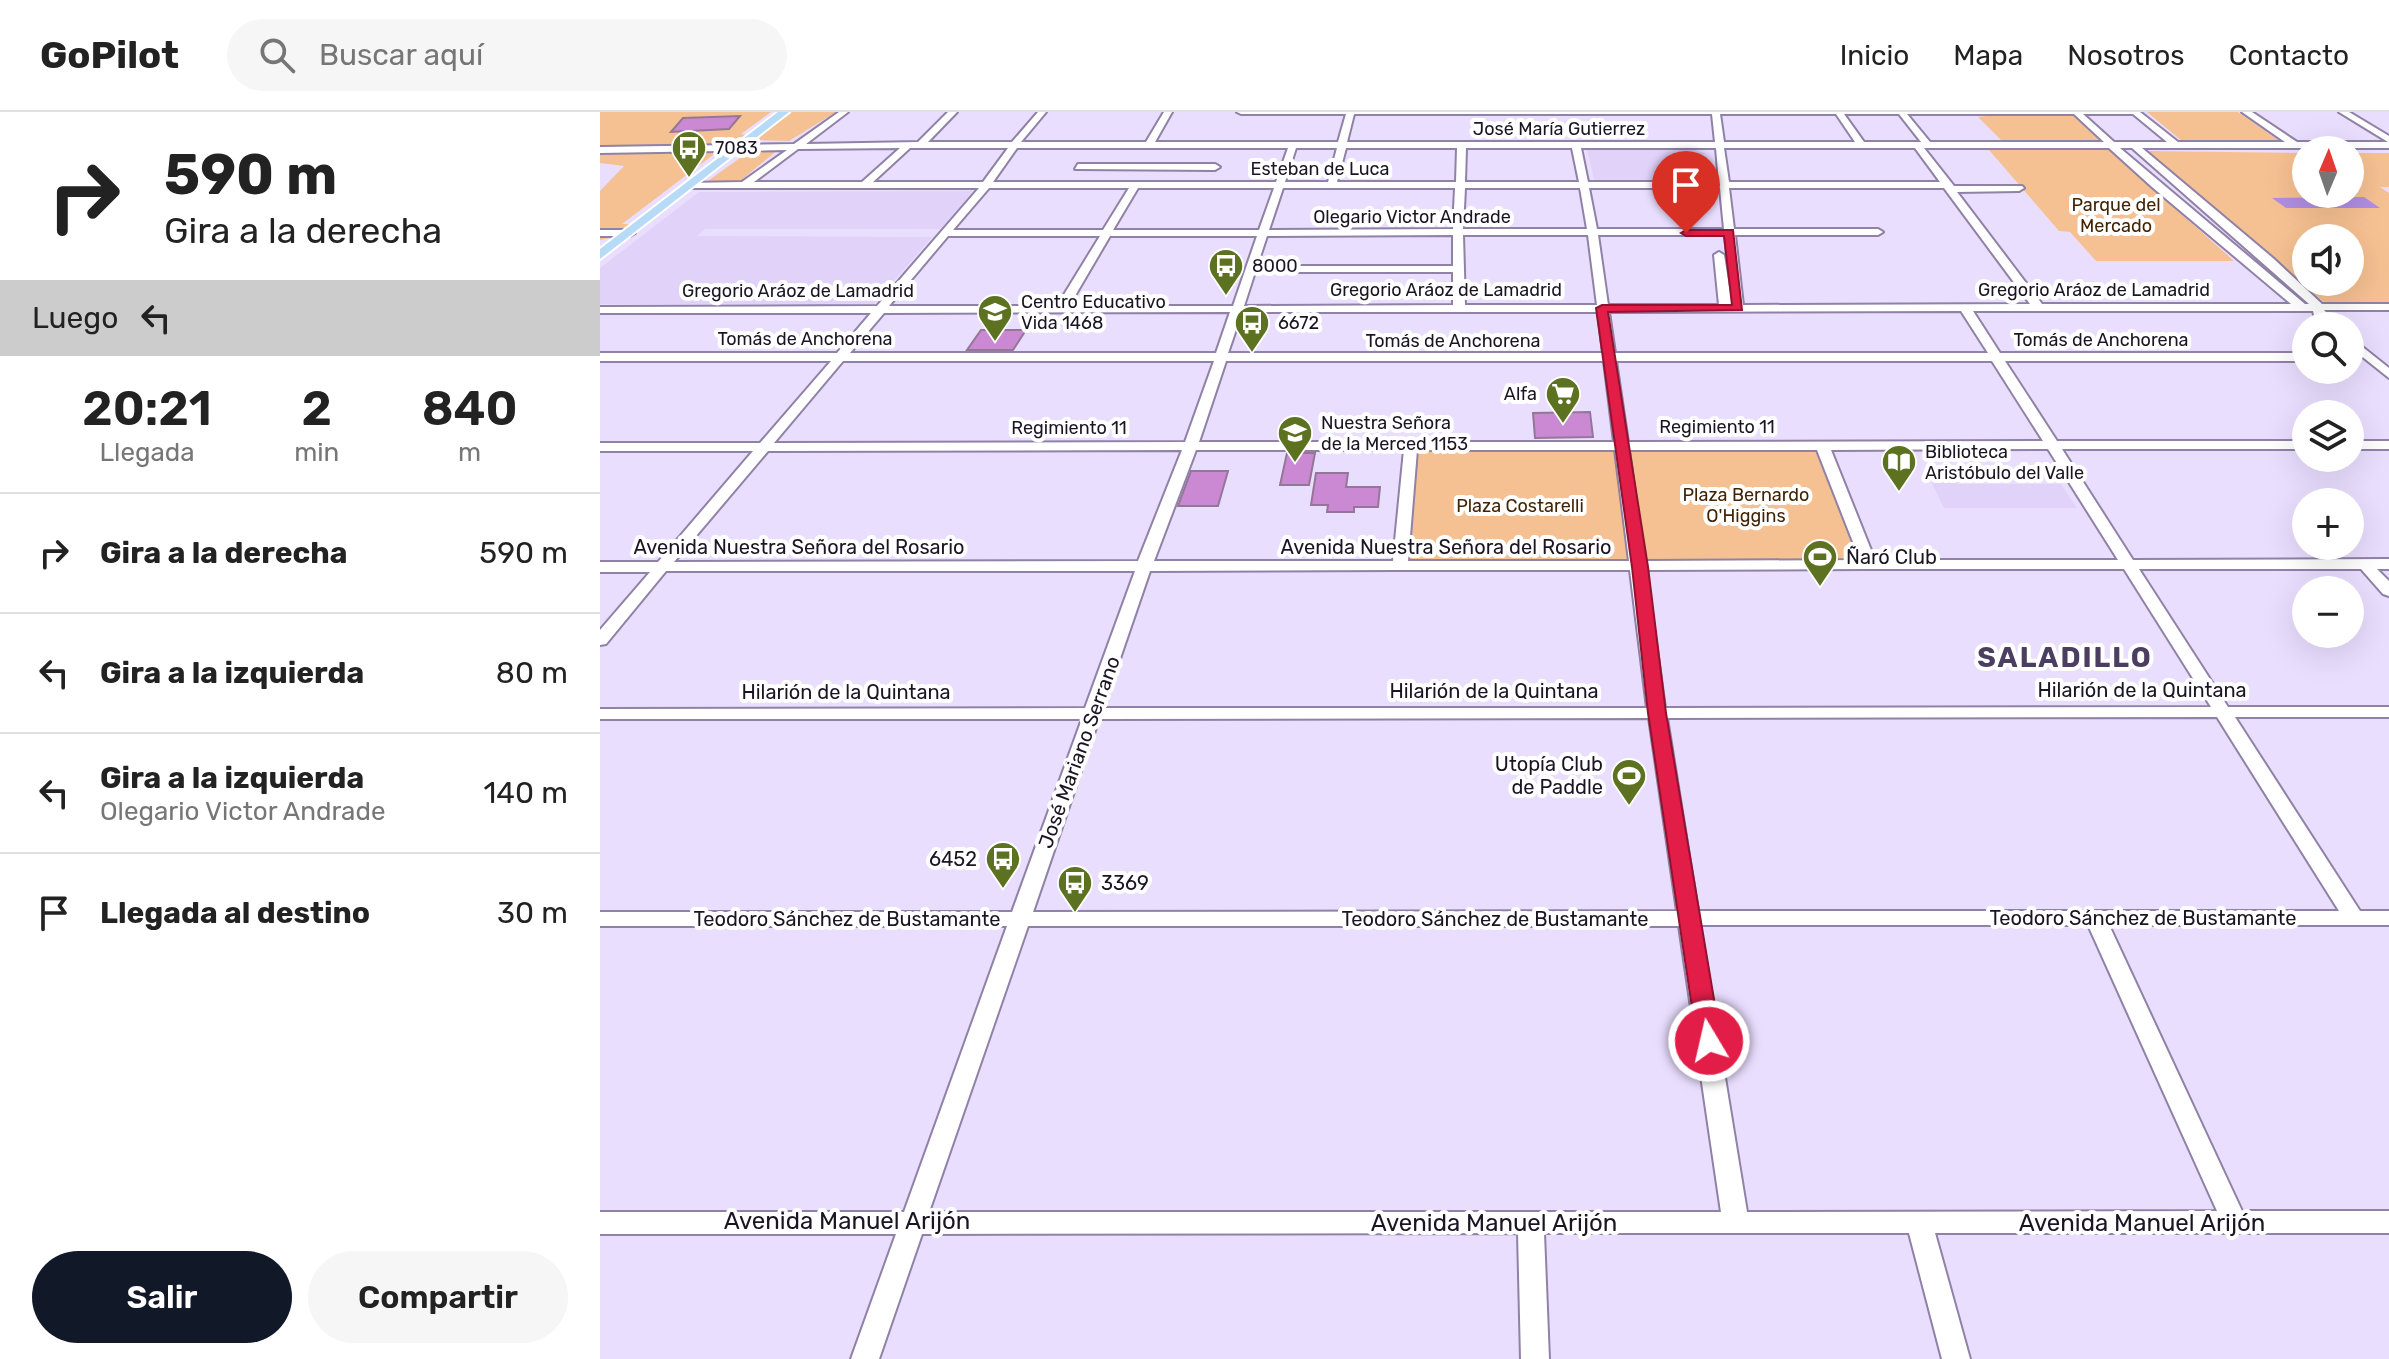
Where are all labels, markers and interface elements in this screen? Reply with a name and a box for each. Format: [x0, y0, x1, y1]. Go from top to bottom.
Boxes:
search box [227, 19, 787, 91]
text: GoPilot [40, 32, 179, 78]
icon: search [255, 33, 299, 77]
text: Buscar aquí [319, 37, 483, 73]
text: Inicio [1840, 39, 1909, 72]
text: Mapa [1953, 39, 2023, 72]
text: Nosotros [2067, 39, 2185, 72]
text: Contacto [2229, 39, 2349, 72]
street label: José María Gutierrez [1473, 118, 1645, 140]
bus stop icon: 7083 [670, 129, 708, 179]
north arrow [2292, 136, 2364, 208]
map controls [2292, 136, 2364, 648]
place label: 7083 [715, 137, 758, 159]
text: 590 m [164, 142, 337, 208]
icon: right [32, 144, 136, 248]
pin [1652, 151, 1720, 233]
street label: Esteban de Luca [1251, 158, 1389, 180]
icon: arrive [1664, 163, 1708, 207]
park label: Parque del Mercado [2071, 194, 2161, 237]
street label: Olegario Victor Andrade [1313, 206, 1511, 228]
text: Gira a la derecha [164, 209, 442, 252]
button: sound [2292, 224, 2364, 296]
bus stop icon: 8000 [1207, 247, 1245, 297]
place label: 8000 [1252, 255, 1298, 277]
street label: Gregorio Aráoz de Lamadrid [1330, 279, 1562, 301]
street label: Gregorio Aráoz de Lamadrid [1978, 279, 2210, 301]
street label: Gregorio Aráoz de Lamadrid [682, 280, 914, 302]
place label: Centro Educativo Vida 1468 [1021, 291, 1166, 334]
school or university icon: Centro Educativo Vida 1468 [976, 293, 1014, 343]
icon: left [134, 296, 178, 340]
text: Luego [32, 300, 118, 336]
bus stop icon: 6672 [1233, 304, 1271, 354]
place label: 6672 [1278, 312, 1319, 334]
button: search [2292, 312, 2364, 384]
street label: Tomás de Anchorena [717, 328, 893, 350]
street label: Tomás de Anchorena [2013, 329, 2189, 351]
street label: Tomás de Anchorena [1365, 330, 1541, 352]
supermarket icon: Alfa [1544, 375, 1582, 425]
text: 20:21 [82, 380, 212, 437]
text: 2 [302, 380, 332, 437]
text: 840 [422, 380, 518, 437]
place label: Alfa [1504, 383, 1537, 405]
button: layers [2292, 400, 2364, 472]
place label: Nuestra Señora de la Merced 1153 [1321, 412, 1468, 455]
school or university icon: Nuestra Señora de la Merced 1153 [1276, 414, 1314, 464]
street label: Regimiento 11 [1659, 416, 1775, 438]
street label: Regimiento 11 [1011, 417, 1127, 439]
text: Llegada [99, 437, 195, 468]
text: min [294, 437, 339, 468]
text: m [458, 437, 481, 468]
place label: Biblioteca Aristóbulo del Valle [1925, 441, 2084, 484]
library icon: Biblioteca Aristóbulo del Valle [1880, 443, 1918, 493]
park label: Plaza Bernardo O'Higgins [1683, 484, 1809, 527]
button: + [2292, 488, 2364, 560]
park label: Plaza Costarelli [1456, 495, 1584, 517]
icon: right [32, 531, 76, 575]
text: Gira a la derecha [100, 535, 347, 571]
text: 590 m [479, 535, 568, 571]
street label: Avenida Nuestra Señora del Rosario [633, 535, 965, 559]
street label: Avenida Nuestra Señora del Rosario [1280, 535, 1612, 559]
sports icon: Ñaró Club [1801, 538, 1839, 588]
place label: Ñaró Club [1846, 545, 1937, 569]
button: − [2292, 576, 2364, 648]
district label: SALADILLO [1977, 641, 2153, 674]
icon: left [32, 651, 76, 695]
street label: José Mariano Serrano [1033, 653, 1125, 851]
text: Gira a la izquierda [100, 655, 364, 691]
text: 80 m [496, 655, 568, 691]
street label: Hilarión de la Quintana [2037, 678, 2247, 702]
street label: Hilarión de la Quintana [1389, 679, 1599, 703]
street label: Hilarión de la Quintana [741, 680, 951, 704]
place label: Utopía Club de Paddle [1495, 752, 1603, 799]
sports icon: Utopía Club de Paddle [1610, 757, 1648, 807]
text: Gira a la izquierda [100, 760, 364, 796]
icon: left [32, 771, 76, 815]
text: 140 m [483, 775, 568, 811]
text: Olegario Victor Andrade [100, 796, 385, 827]
bus stop icon: 6452 [984, 840, 1022, 890]
place label: 6452 [929, 847, 977, 871]
bus stop icon: 3369 [1056, 864, 1094, 914]
place label: 3369 [1101, 871, 1149, 895]
icon: arrive [32, 891, 76, 935]
text: Llegada al destino [100, 895, 370, 931]
text: 30 m [497, 895, 568, 931]
street label: Teodoro Sánchez de Bustamante [1990, 906, 2296, 930]
street label: Teodoro Sánchez de Bustamante [694, 907, 1000, 931]
street label: Teodoro Sánchez de Bustamante [1342, 907, 1648, 931]
position arrow [1667, 999, 1751, 1083]
street label: Avenida Manuel Arijón [724, 1207, 970, 1235]
street label: Avenida Manuel Arijón [1371, 1209, 1617, 1237]
street label: Avenida Manuel Arijón [2019, 1209, 2265, 1237]
button: Salir [32, 1251, 292, 1343]
button: Compartir [308, 1251, 568, 1343]

